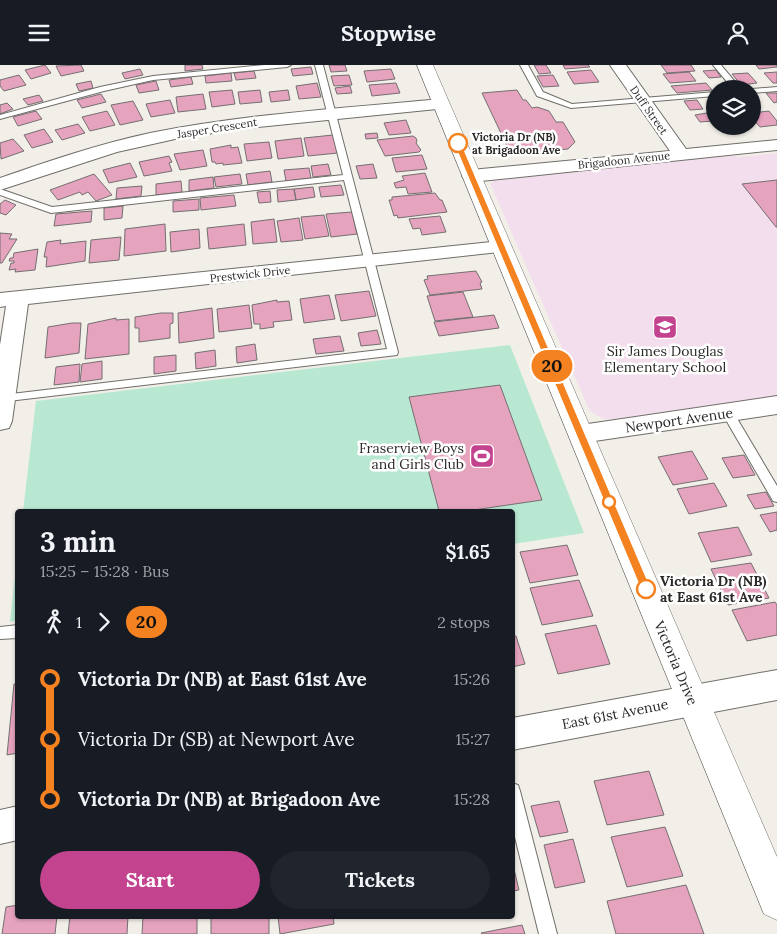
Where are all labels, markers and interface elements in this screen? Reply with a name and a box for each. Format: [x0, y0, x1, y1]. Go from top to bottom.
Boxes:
icon: menu [25, 19, 53, 47]
text: Stopwise [341, 19, 436, 47]
icon: person [724, 19, 752, 47]
map controls [706, 80, 761, 135]
button: layers [706, 80, 761, 135]
street label: Duff Street [627, 83, 671, 138]
street label: Jasper Crescent [175, 115, 259, 141]
place label: Victoria Dr (NB) at Brigadoon Ave [472, 130, 561, 157]
marker: Victoria Dr (NB) at Brigadoon Ave [448, 133, 468, 153]
street label: Brigadoon Avenue [577, 148, 671, 172]
street label: Prestwick Drive [209, 263, 291, 285]
school or university icon: Sir James Douglas Elementary School [652, 314, 678, 340]
place label: Sir James Douglas Elementary School [604, 342, 726, 376]
line badge: 20 [530, 350, 574, 382]
text: 20 [541, 354, 563, 377]
street label: Newport Avenue [624, 403, 734, 436]
place label: Fraserview Boys and Girls Club [359, 439, 464, 473]
sports icon: Fraserview Boys and Girls Club [469, 443, 495, 469]
unlabelled marker [602, 495, 616, 509]
text: 3 min [40, 524, 116, 560]
text: $1.65 [446, 540, 490, 564]
text: 15:25 – 15:28 · Bus [40, 561, 169, 581]
place label: Victoria Dr (NB) at East 61st Ave [660, 572, 766, 606]
marker: Victoria Dr (NB) at East 61st Ave [636, 579, 656, 599]
icon: walk [40, 608, 68, 636]
icon: forward [90, 608, 118, 636]
text: 20 [136, 610, 157, 633]
text: 1 [76, 612, 82, 632]
text: 2 stops [437, 612, 490, 632]
street label: Victoria Drive [650, 617, 702, 708]
text: Victoria Dr (NB) at East 61st Ave [78, 667, 367, 691]
text: 15:26 [454, 669, 490, 689]
street label: East 61st Avenue [560, 695, 670, 733]
text: Victoria Dr (SB) at Newport Ave [78, 727, 355, 751]
text: 15:27 [455, 729, 490, 749]
text: Victoria Dr (NB) at Brigadoon Ave [78, 787, 380, 811]
text: 15:28 [454, 789, 490, 809]
button: Start [40, 851, 260, 909]
button: Tickets [270, 851, 490, 909]

